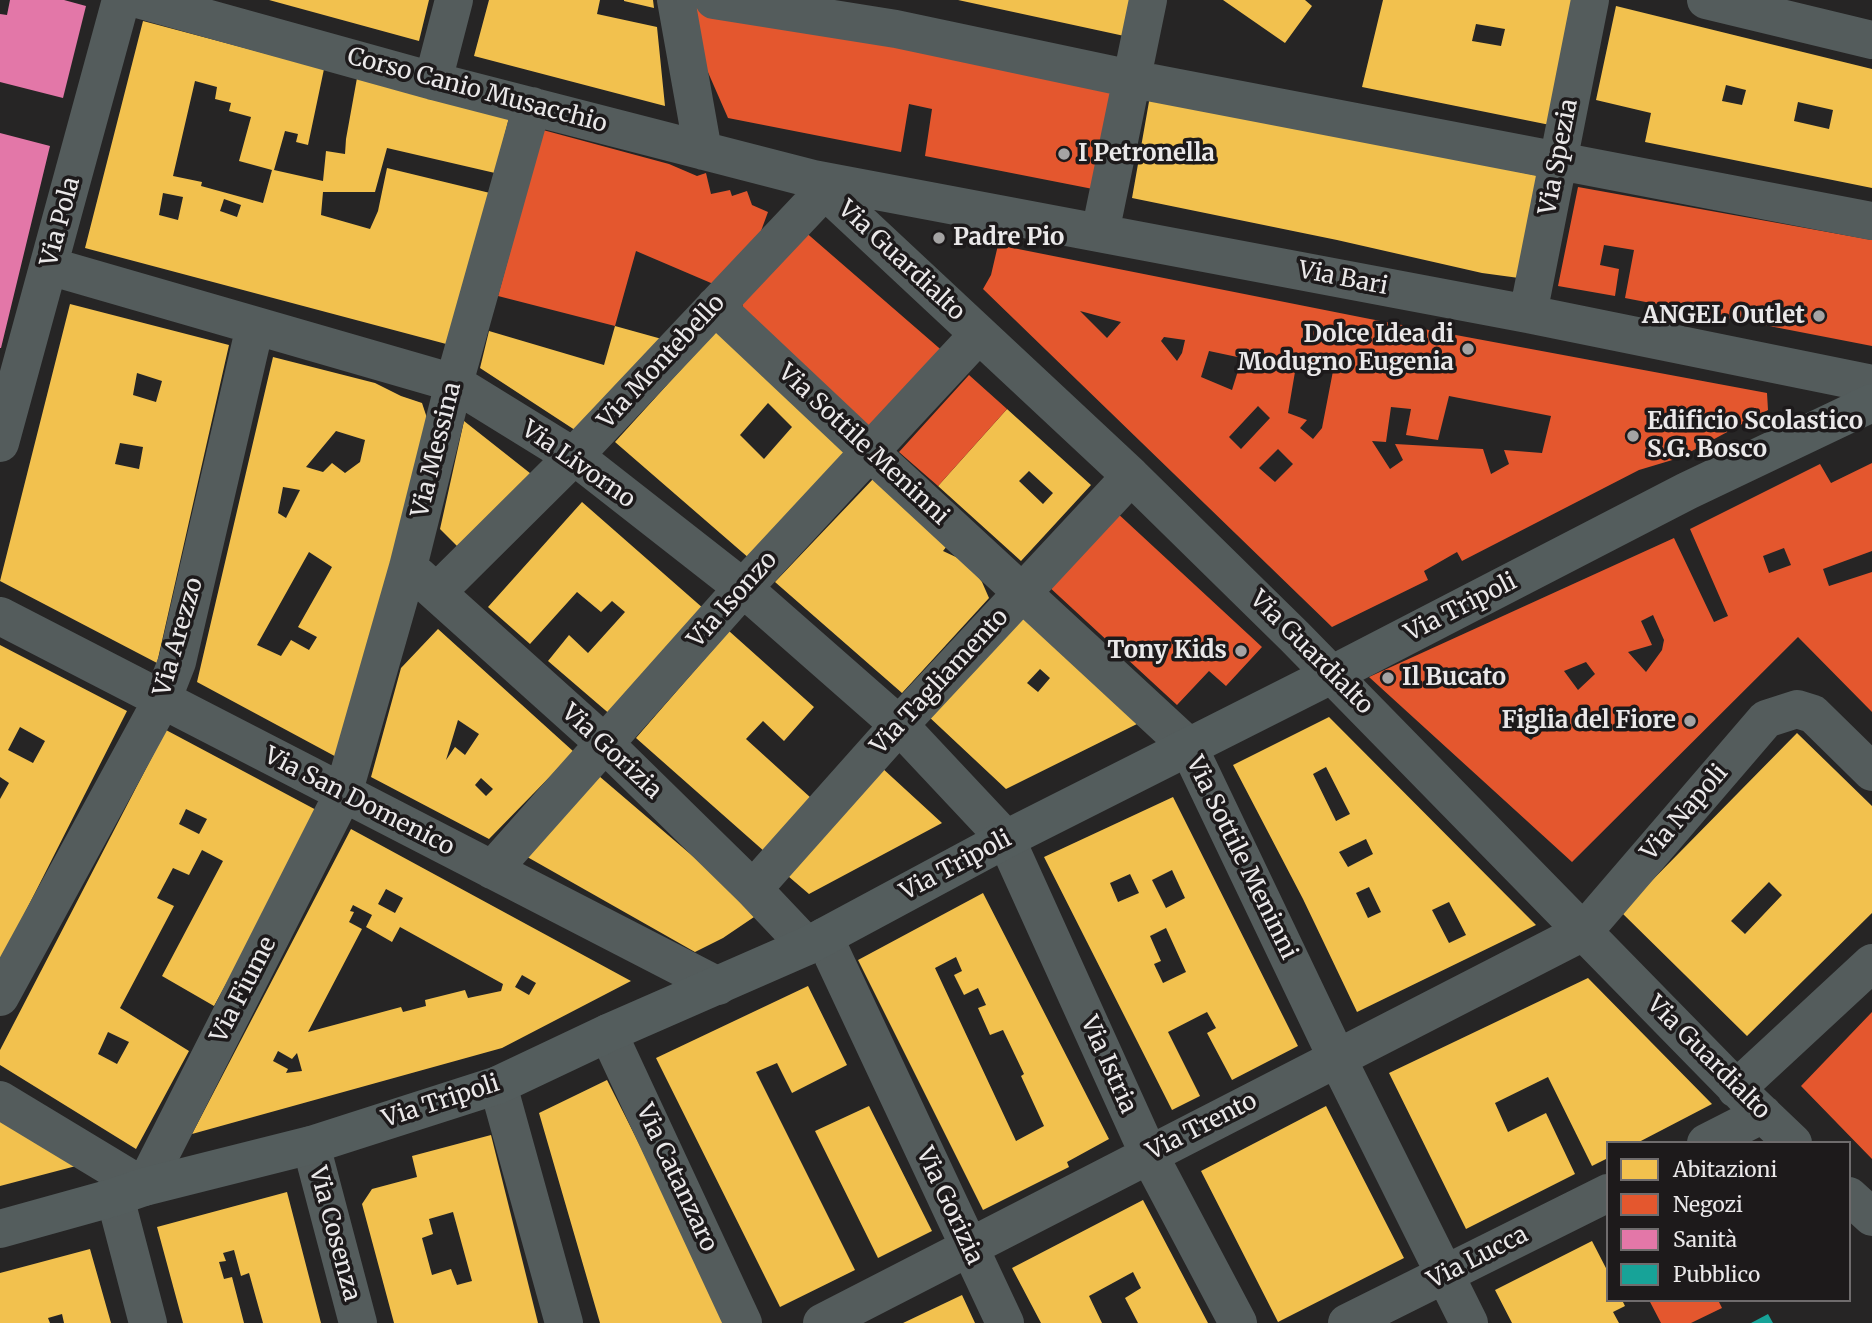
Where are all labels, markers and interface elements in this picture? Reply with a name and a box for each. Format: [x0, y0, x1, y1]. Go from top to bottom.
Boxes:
street label: Corso Canio Musacchio [344, 42, 610, 140]
street label: Via Spezia [1534, 96, 1584, 218]
place label: I Petronella [1078, 140, 1215, 168]
marker: I Petronella [1056, 146, 1072, 162]
street label: Via Pola [35, 174, 87, 270]
street label: Via Guardialto [832, 195, 970, 327]
place label: Padre Pio [953, 224, 1064, 252]
marker: Padre Pio [931, 230, 947, 246]
street label: Via Bari [1296, 256, 1390, 302]
street label: Via Montebello [593, 289, 731, 435]
place label: ANGEL Outlet [1642, 302, 1805, 330]
marker: ANGEL Outlet [1811, 308, 1827, 324]
place label: Dolce Idea di Modugno Eugenia [1238, 321, 1454, 377]
marker: Dolce Idea di Modugno Eugenia [1460, 341, 1476, 357]
street label: Via Sottile Meninni [772, 359, 954, 531]
street label: Via Messina [406, 379, 468, 521]
place label: Edificio Scolastico S.G. Bosco [1647, 408, 1863, 464]
street label: Via Livorno [516, 415, 640, 515]
marker: Edificio Scolastico S.G. Bosco [1625, 428, 1641, 444]
street label: Via Isonzo [682, 546, 784, 654]
street label: Via Tripoli [1400, 568, 1522, 648]
street label: Via Arezzo [148, 574, 210, 700]
street label: Via Guardialto [1243, 585, 1379, 721]
street label: Via Tagliamento [865, 603, 1015, 761]
place label: Tony Kids [1107, 637, 1227, 665]
marker: Tony Kids [1233, 643, 1249, 659]
place label: Il Bucato [1402, 664, 1506, 692]
marker: Il Bucato [1380, 670, 1396, 686]
street label: Via Gorizia [555, 698, 667, 806]
place label: Figlia del Fiore [1502, 707, 1676, 735]
marker: Figlia del Fiore [1682, 713, 1698, 729]
street label: Via San Domenico [259, 742, 459, 862]
street label: Via Sottile Meninni [1179, 752, 1303, 964]
street label: Via Napoli [1636, 759, 1734, 867]
street label: Via Tripoli [896, 825, 1016, 907]
street label: Via Fiume [205, 932, 283, 1048]
street label: Via Guardialto [1640, 990, 1776, 1126]
street label: Via Istria [1074, 1012, 1142, 1118]
street label: Via Tripoli [379, 1070, 503, 1134]
street label: Via Trento [1142, 1087, 1262, 1167]
street label: Via Catanzaro [629, 1100, 723, 1256]
legend [1606, 1141, 1851, 1302]
street label: Via Gorizia [909, 1143, 989, 1269]
text: Abitazioni [1673, 1156, 1777, 1183]
street label: Via Cosenza [302, 1164, 366, 1304]
text: Negozi [1673, 1191, 1743, 1218]
street label: Via Lucca [1423, 1221, 1533, 1295]
text: Sanità [1673, 1226, 1737, 1253]
text: Pubblico [1673, 1261, 1760, 1288]

